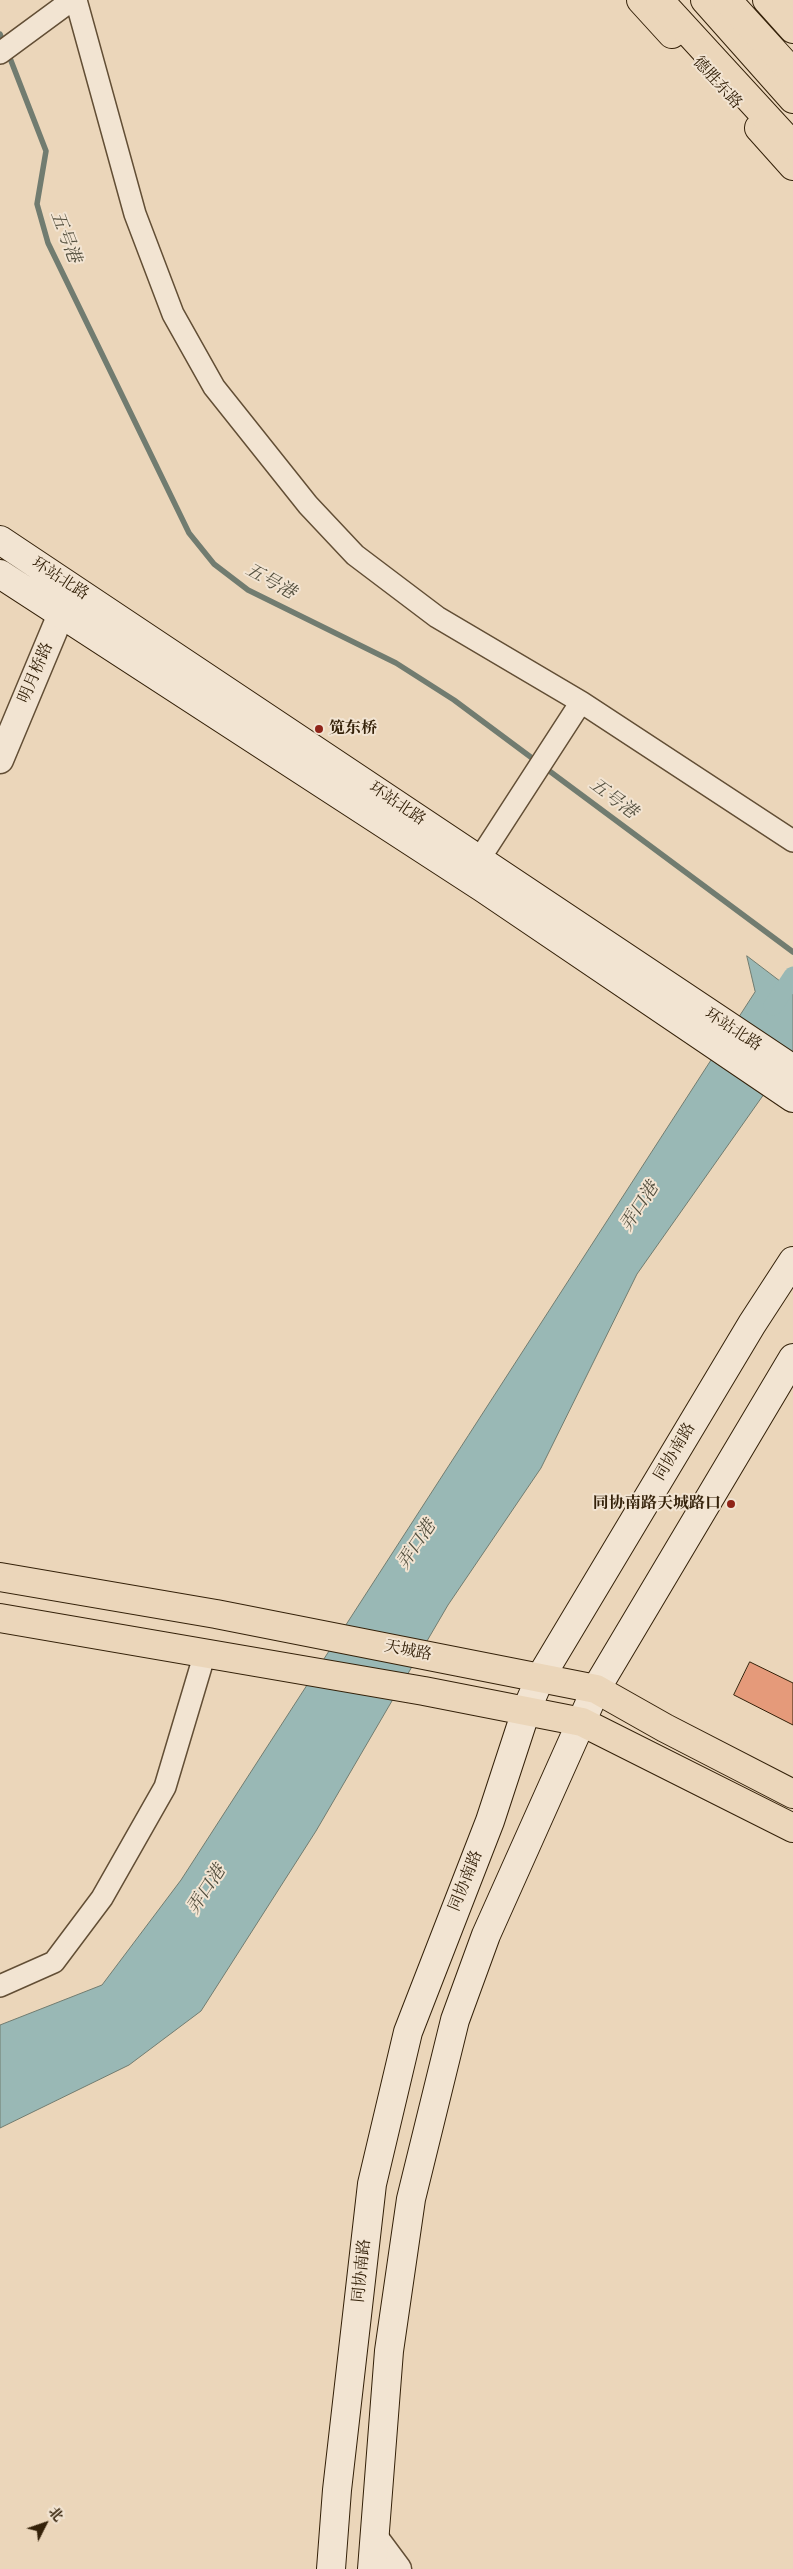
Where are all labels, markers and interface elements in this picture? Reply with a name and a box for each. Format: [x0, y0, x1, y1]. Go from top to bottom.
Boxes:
street label: 德胜东路 [688, 53, 746, 113]
water label: 五号港 [45, 208, 85, 266]
street label: 环站北路 [28, 554, 92, 604]
water label: 五号港 [241, 559, 299, 605]
street label: 明月桥路 [15, 640, 57, 706]
place label: 笕东桥 [329, 719, 377, 739]
marker: 笕东桥 [313, 723, 325, 735]
water label: 五号港 [585, 774, 641, 824]
street label: 环站北路 [365, 778, 429, 830]
street label: 环站北路 [701, 1005, 765, 1055]
water label: 弄口港 [616, 1178, 664, 1236]
street label: 同协南路 [650, 1420, 700, 1484]
place label: 同协南路天城路口 [593, 1494, 721, 1514]
marker: 同协南路天城路口 [725, 1498, 737, 1510]
water label: 弄口港 [393, 1517, 441, 1573]
street label: 天城路 [383, 1637, 433, 1665]
street label: 同协南路 [445, 1848, 487, 1914]
water label: 弄口港 [183, 1861, 231, 1919]
street label: 同协南路 [349, 2238, 375, 2304]
north arrow [20, 2499, 70, 2549]
text: 北 [44, 2502, 68, 2526]

